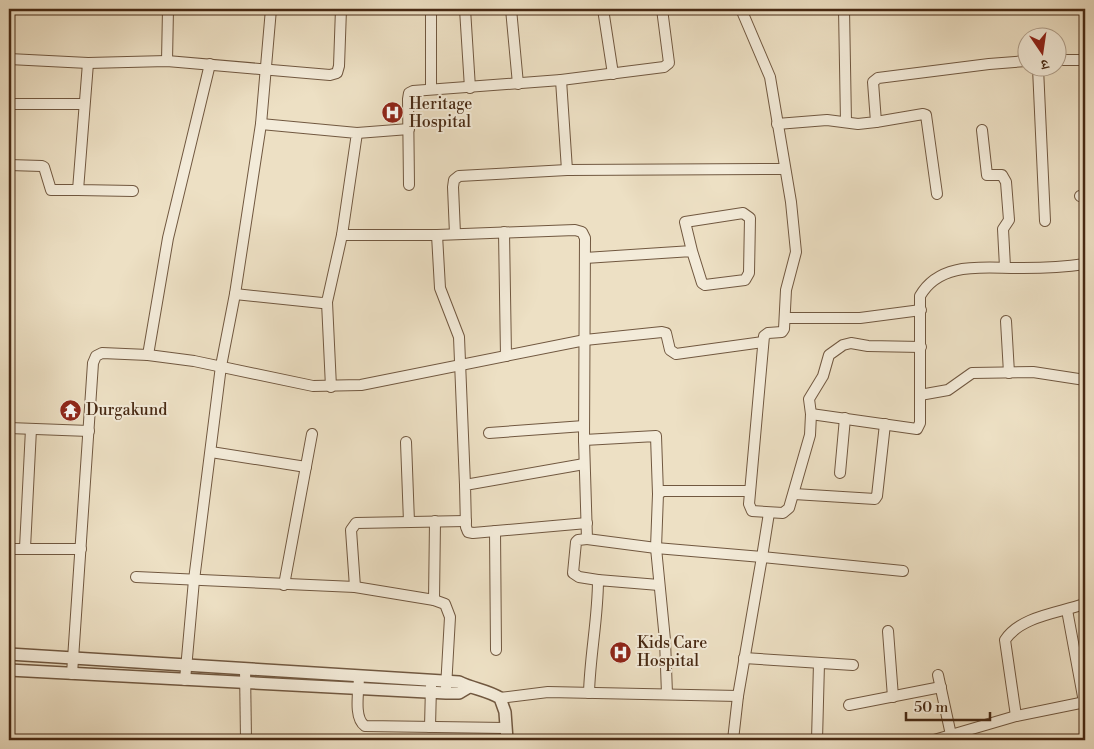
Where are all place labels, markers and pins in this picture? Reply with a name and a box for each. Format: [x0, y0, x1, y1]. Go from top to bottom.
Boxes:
place label: Heritage Hospital [409, 94, 472, 132]
hospital icon: Heritage Hospital [381, 101, 405, 125]
temple icon: Durgakund [58, 398, 82, 422]
place label: Durgakund [86, 400, 167, 420]
place label: Kids Care Hospital [637, 633, 707, 671]
hospital icon: Kids Care Hospital [609, 640, 633, 664]

